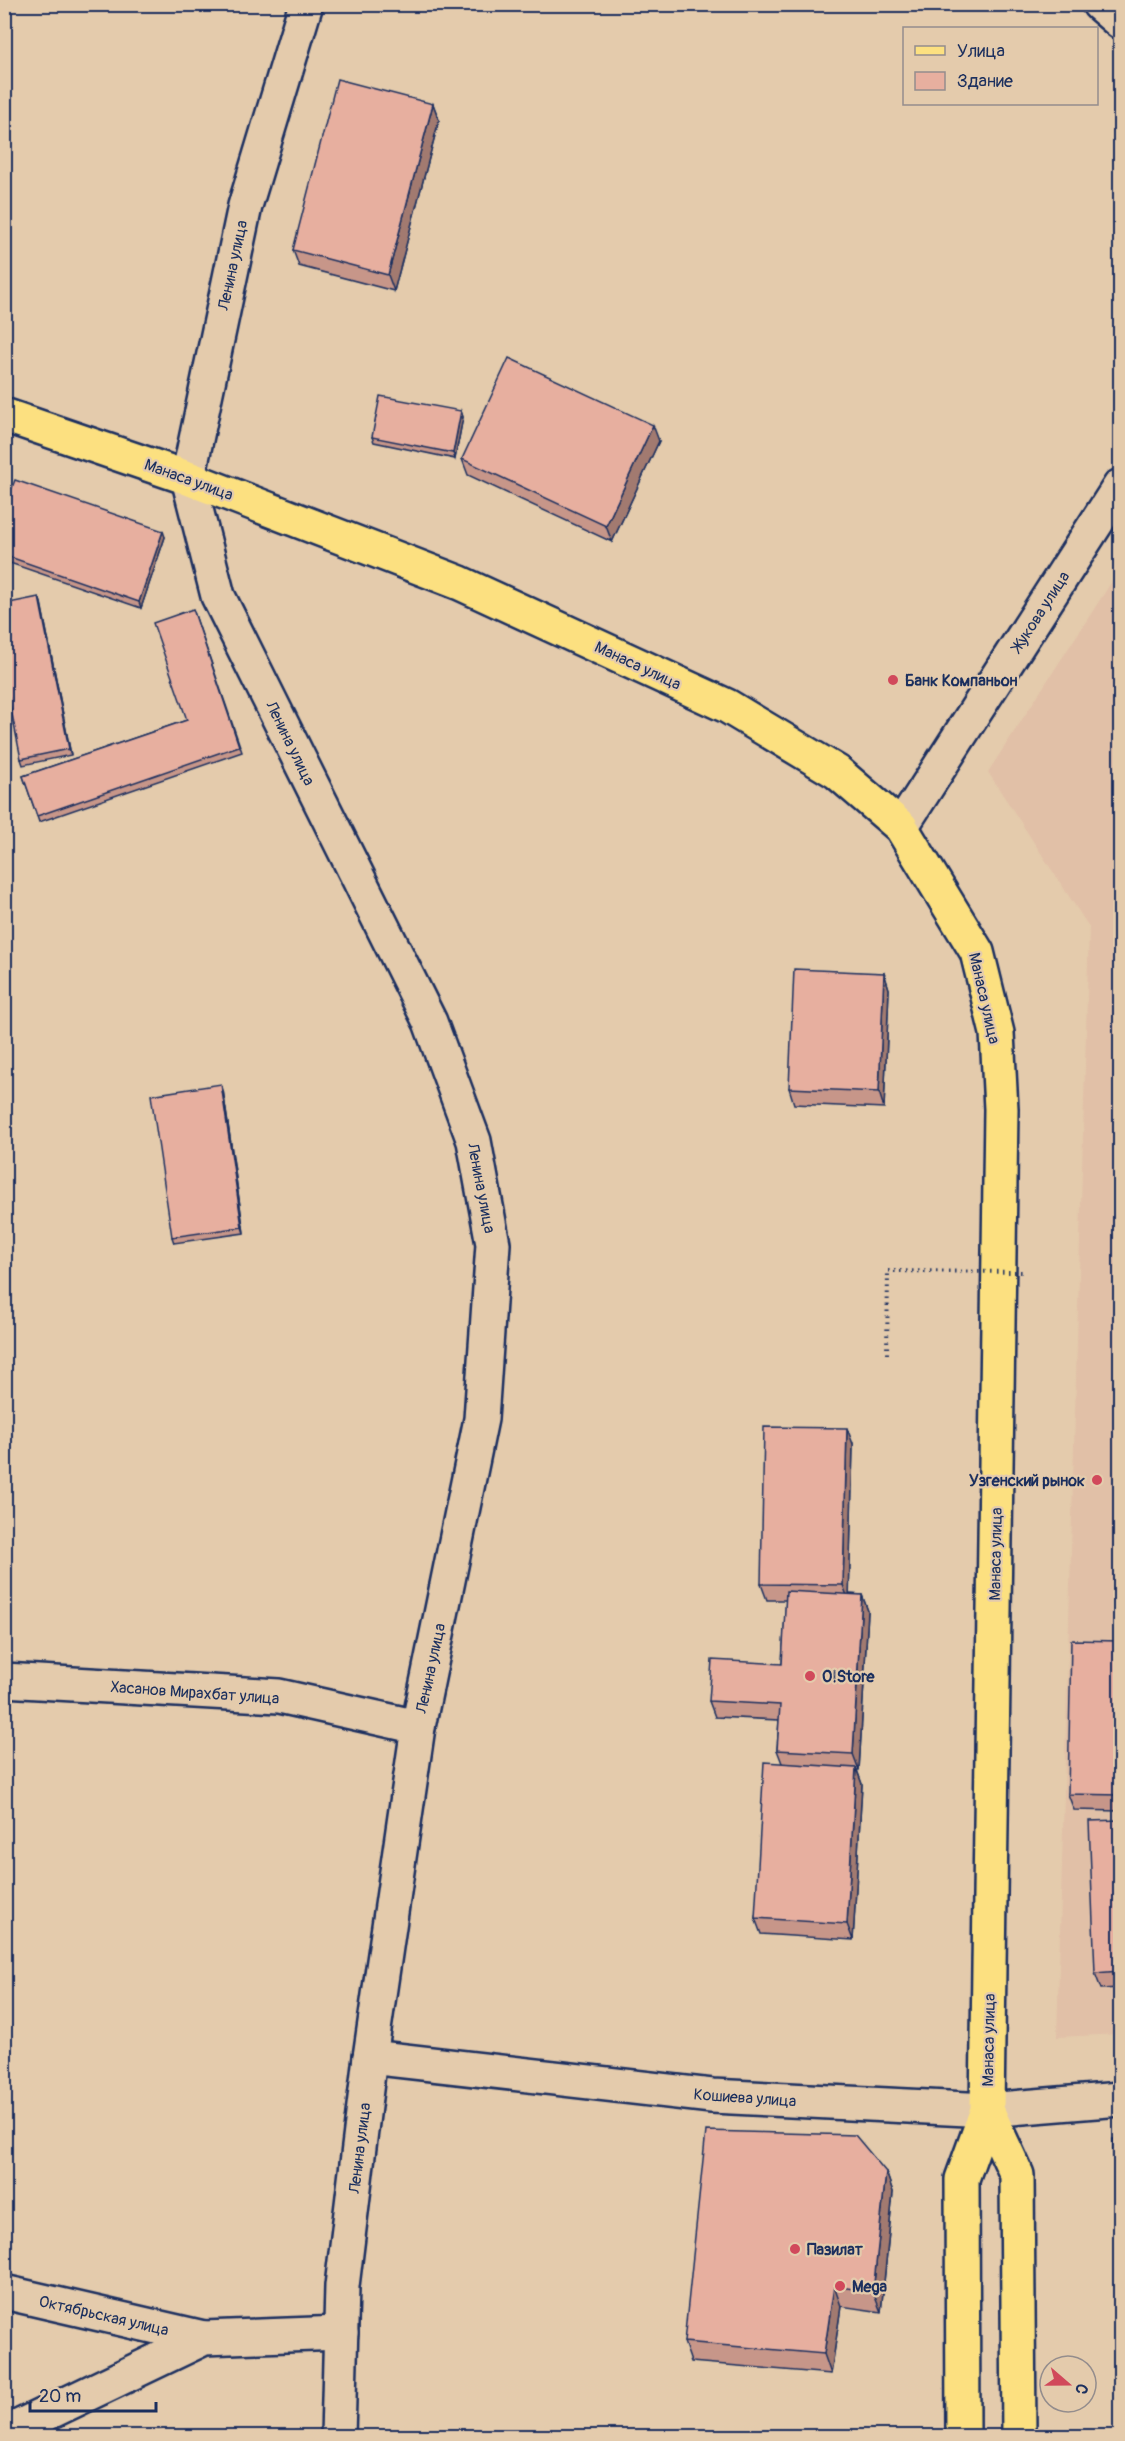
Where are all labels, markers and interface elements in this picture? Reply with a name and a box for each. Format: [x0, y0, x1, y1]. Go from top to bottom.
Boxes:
legend [903, 27, 1098, 105]
text: Улица [957, 40, 1005, 63]
text: Здание [957, 70, 1013, 93]
street label: Ленина улица [213, 218, 252, 313]
street label: Манаса улица [141, 455, 236, 505]
street label: Жукова улица [1006, 568, 1074, 658]
street label: Манаса улица [591, 637, 684, 695]
place label: Банк Компаньон [905, 671, 1018, 691]
marker: Банк Компаньон [886, 673, 900, 687]
street label: Ленина улица [261, 697, 319, 789]
street label: Манаса улица [964, 951, 1004, 1046]
street label: Ленина улица [462, 1140, 500, 1235]
place label: Узгенский рынок [969, 1471, 1085, 1491]
marker: Узгенский рынок [1090, 1473, 1104, 1487]
street label: Манаса улица [985, 1507, 1007, 1601]
street label: Ленина улица [411, 1621, 450, 1716]
place label: O!Store [822, 1667, 876, 1687]
marker: O!Store [803, 1669, 817, 1683]
street label: Хасанов Мирахбат улица [110, 1677, 280, 1709]
street label: Манаса улица [978, 1993, 1000, 2087]
street label: Кошиева улица [693, 2084, 797, 2112]
street label: Ленина улица [344, 2102, 375, 2196]
place label: Пазилат [807, 2240, 864, 2260]
marker: Пазилат [788, 2242, 802, 2256]
place label: Mega [852, 2277, 887, 2297]
marker: Mega [833, 2279, 847, 2293]
street label: Октябрьская улица [37, 2291, 171, 2341]
north arrow [1038, 2354, 1098, 2414]
scale bar [30, 2375, 156, 2413]
text: С [1070, 2381, 1092, 2397]
text: 20 m [39, 2385, 81, 2408]

